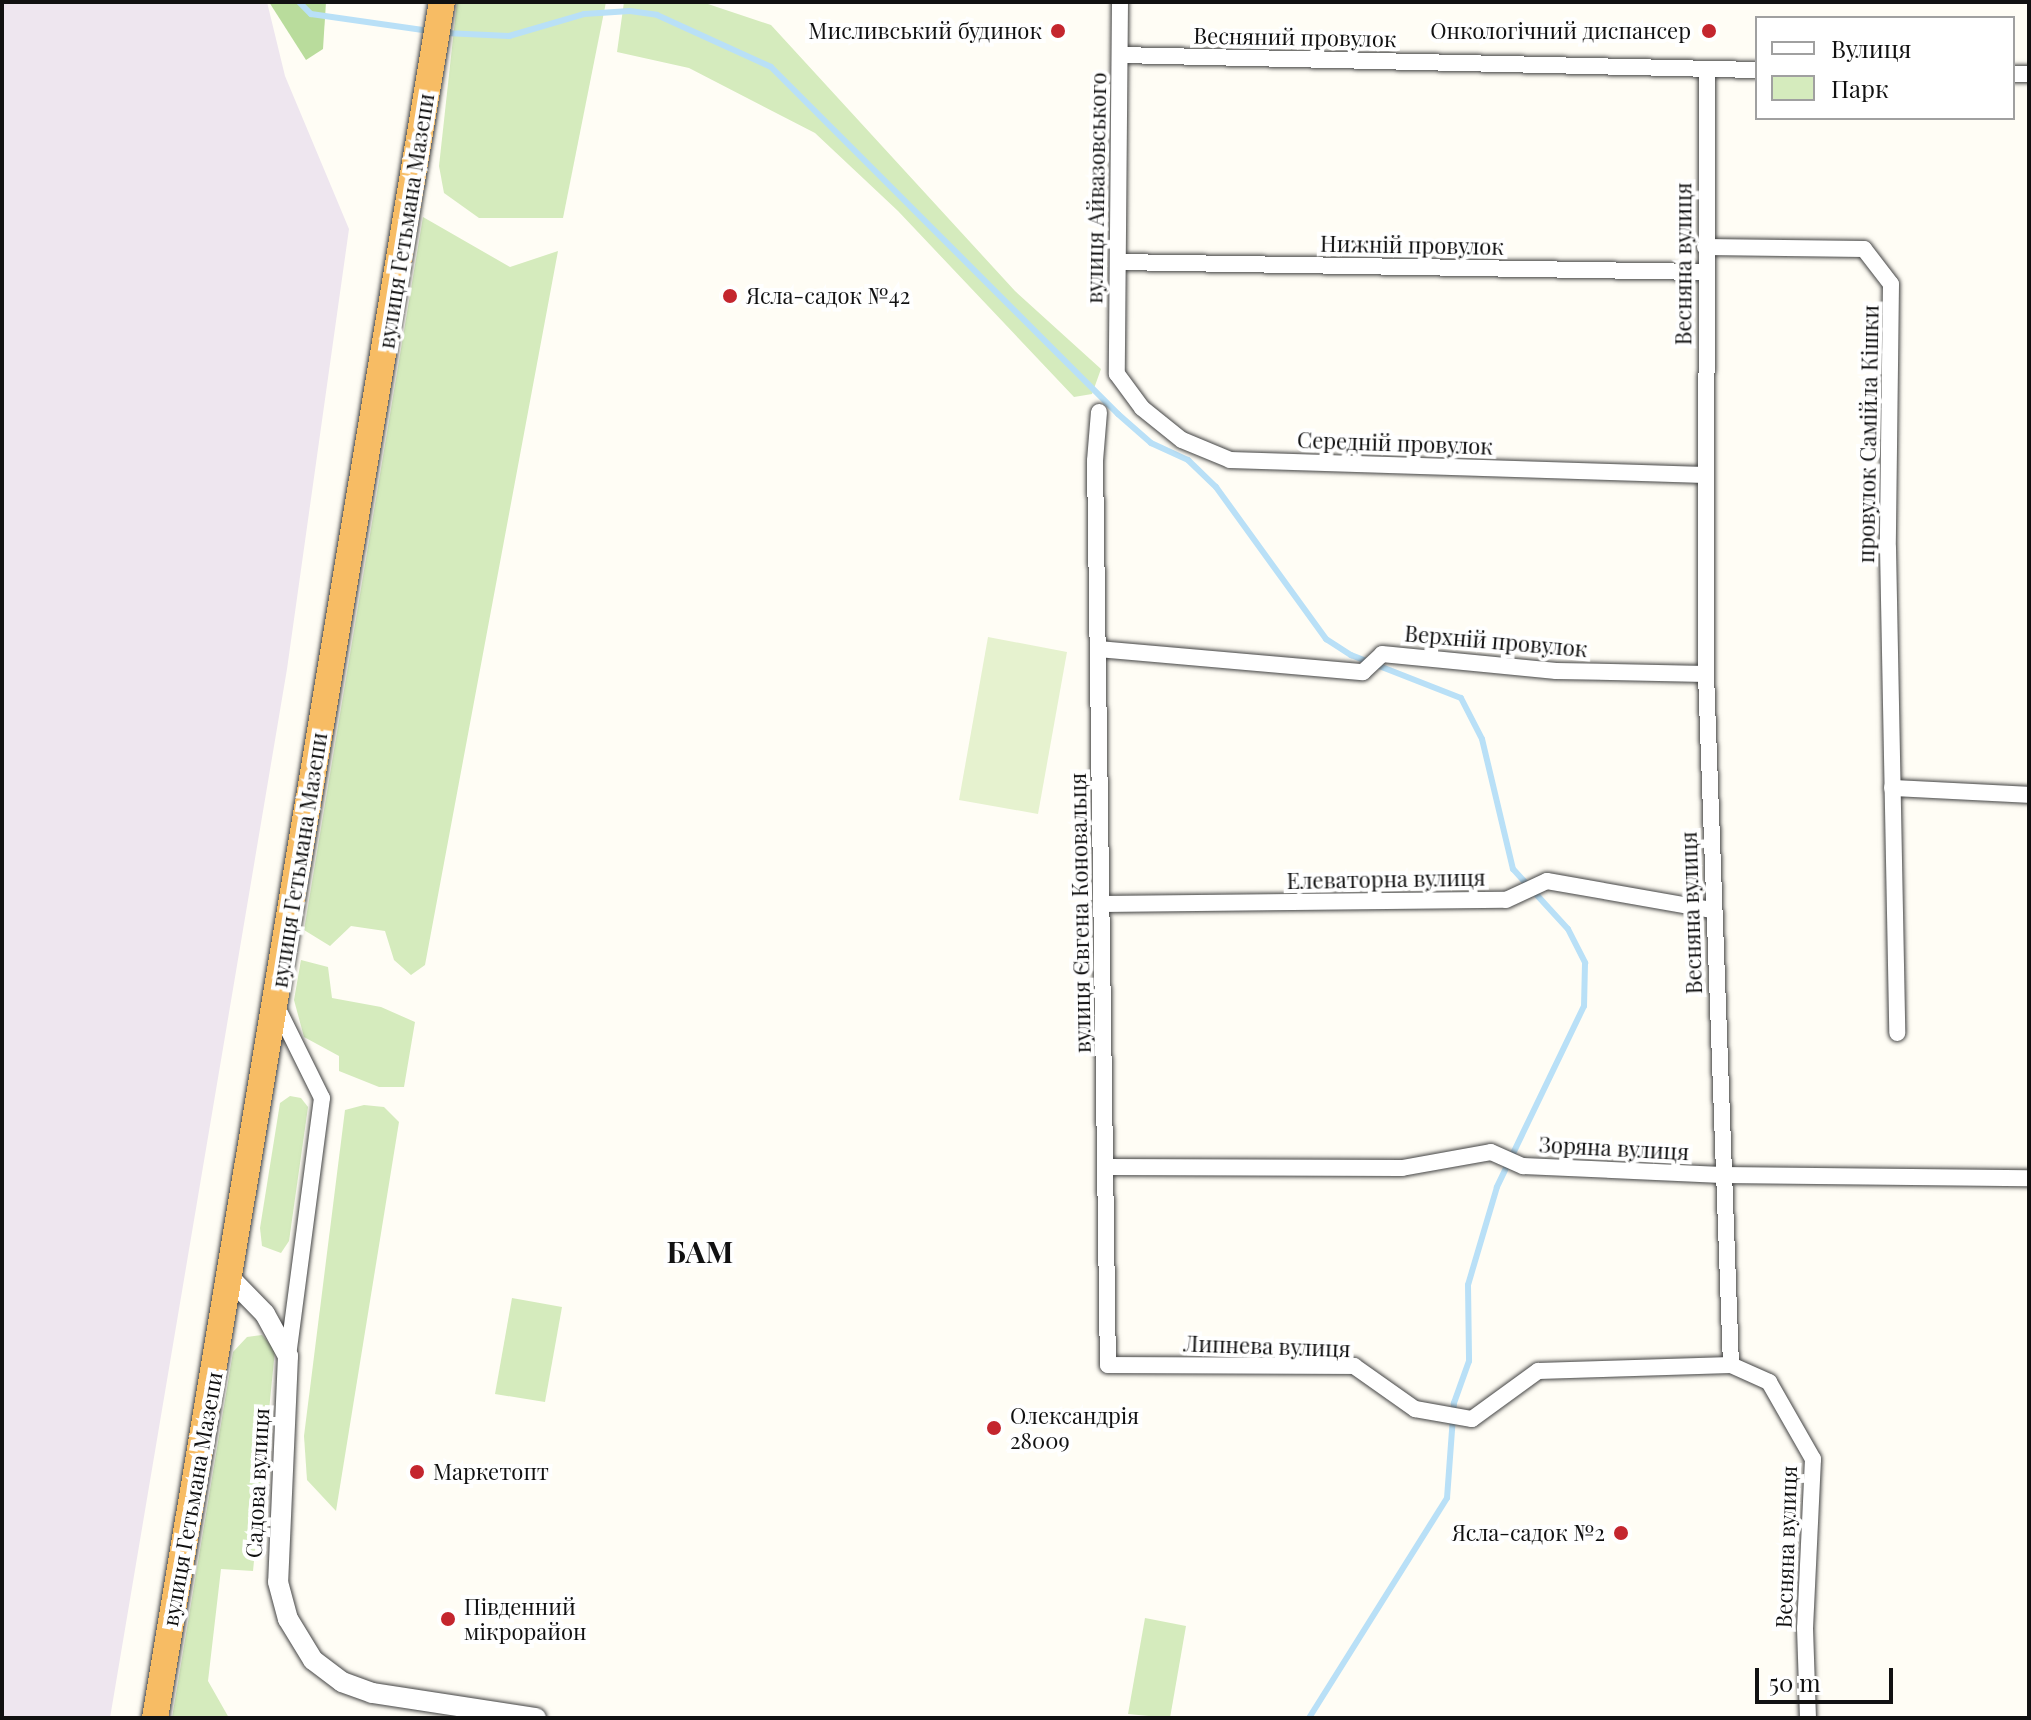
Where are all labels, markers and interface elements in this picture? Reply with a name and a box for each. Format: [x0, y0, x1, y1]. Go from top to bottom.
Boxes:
legend [1755, 16, 2015, 120]
place label: Мисливський будинок [808, 18, 1042, 44]
place label: Онкологічний диспансер [1430, 18, 1691, 44]
marker: Онкологічний диспансер [1698, 20, 1720, 42]
marker: Мисливський будинок [1049, 22, 1067, 40]
street label: Весняний провулок [1193, 22, 1397, 52]
text: Вулиця [1831, 32, 1911, 64]
street label: вулиця Айвазовського [1081, 72, 1111, 304]
text: Парк [1831, 72, 1889, 104]
street label: вулиця Гетьмана Мазепи [373, 92, 439, 350]
street label: Весняна вулиця [1670, 183, 1696, 345]
street label: Нижній провулок [1320, 230, 1504, 260]
place label: Ясла-садок №42 [746, 283, 910, 309]
marker: Ясла-садок №42 [721, 287, 739, 305]
street label: провулок Самійла Кішки [1853, 305, 1883, 563]
street label: Середній провулок [1297, 426, 1493, 460]
street label: Верхній провулок [1403, 620, 1589, 662]
street label: вулиця Гетьмана Мазепи [266, 731, 332, 989]
street label: вулиця Євгена Коновальця [1064, 773, 1096, 1053]
street label: Весняна вулиця [1675, 831, 1707, 995]
street label: Елеваторна вулиця [1286, 864, 1486, 894]
street label: Зоряна вулиця [1538, 1131, 1690, 1165]
district label: БАМ [667, 1233, 733, 1269]
street label: Липнева вулиця [1183, 1330, 1351, 1362]
street label: вулиця Гетьмана Мазепи [157, 1370, 227, 1628]
place label: Олександрія 28009 [1010, 1402, 1139, 1454]
street label: Садова вулиця [240, 1407, 274, 1559]
marker: Олександрія 28009 [985, 1419, 1003, 1437]
place label: Маркетопт [433, 1459, 549, 1485]
marker: Маркетопт [408, 1463, 426, 1481]
street label: Весняна вулиця [1770, 1465, 1802, 1629]
place label: Ясла-садок №2 [1452, 1520, 1605, 1546]
marker: Ясла-садок №2 [1612, 1524, 1630, 1542]
place label: Південний мікрорайон [464, 1593, 586, 1644]
marker: Південний мікрорайон [439, 1610, 457, 1628]
scale bar [1759, 1652, 1897, 1702]
text: 50 m [1769, 1666, 1821, 1698]

